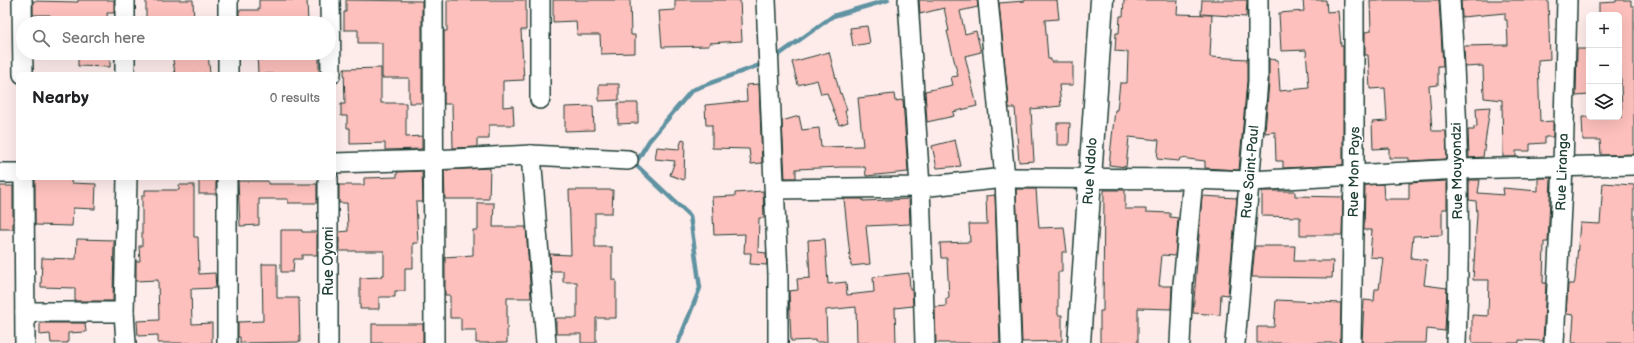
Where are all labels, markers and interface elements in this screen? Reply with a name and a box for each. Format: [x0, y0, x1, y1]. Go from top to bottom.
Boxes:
map controls [1586, 12, 1622, 120]
button: + [1586, 12, 1622, 48]
search box [16, 16, 336, 60]
icon: search [30, 27, 52, 49]
text: Search here [62, 29, 145, 48]
button: − [1586, 48, 1622, 84]
button: layers [1586, 84, 1622, 120]
text: Nearby [32, 88, 89, 108]
text: 0 results [270, 90, 320, 106]
street label: Rue Mouyondzi [1448, 122, 1466, 220]
street label: Rue Saint-Paul [1237, 125, 1263, 219]
street label: Rue Mon Pays [1345, 126, 1363, 218]
street label: Rue Liranga [1552, 133, 1572, 211]
street label: Rue Ndolo [1079, 137, 1101, 205]
street label: Rue Oyomi [320, 226, 337, 296]

